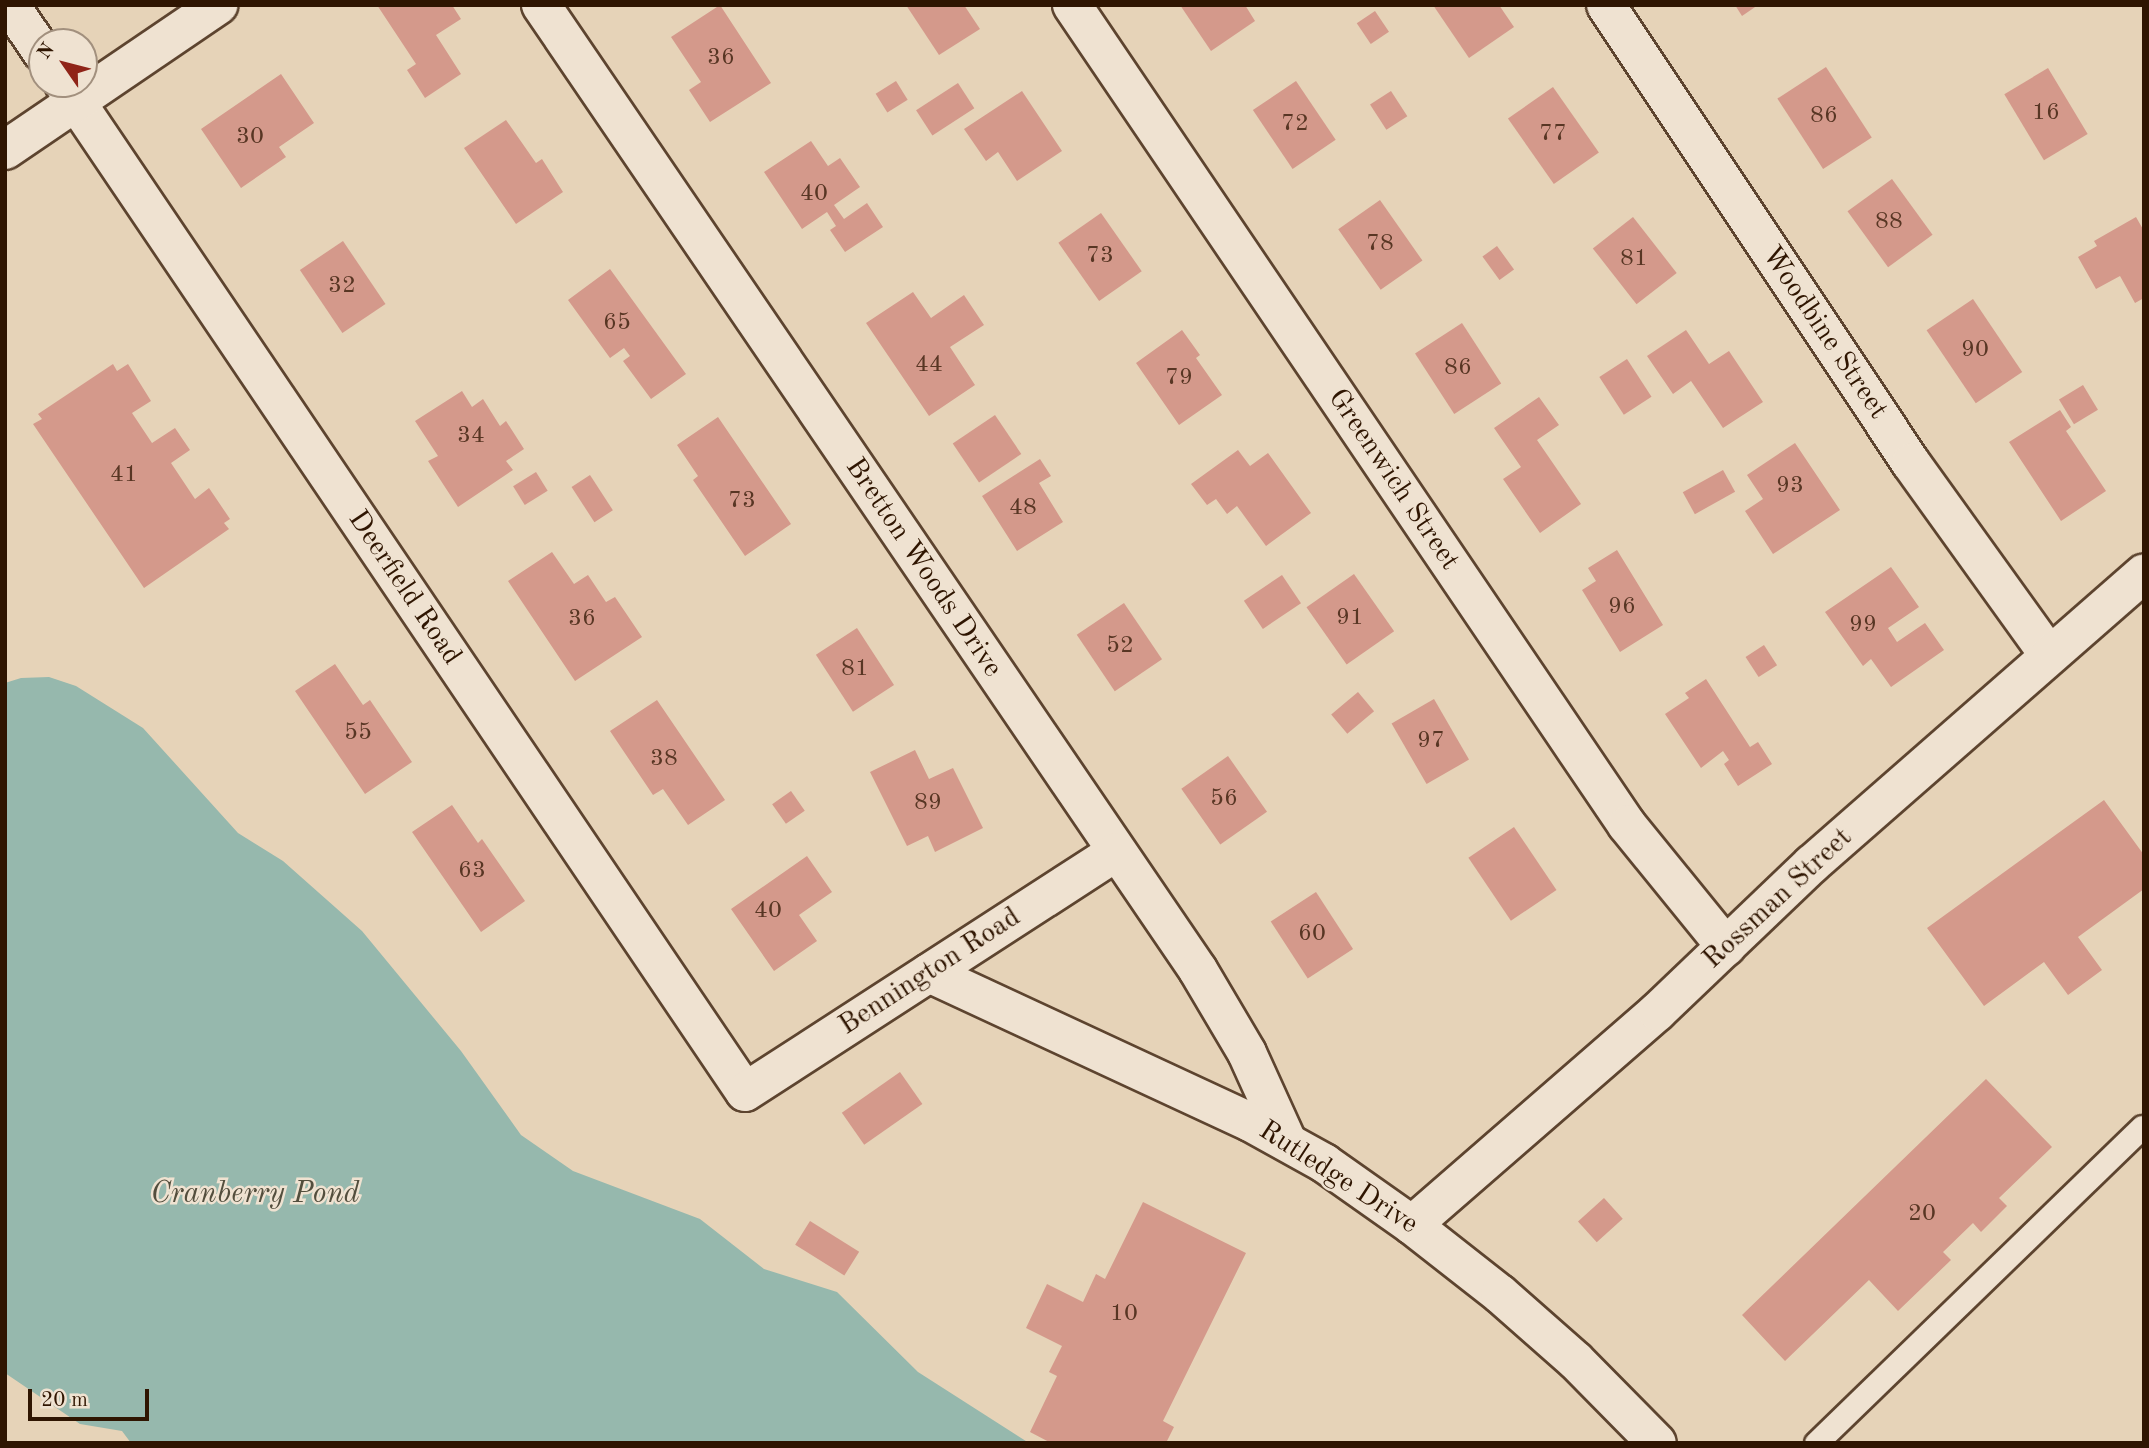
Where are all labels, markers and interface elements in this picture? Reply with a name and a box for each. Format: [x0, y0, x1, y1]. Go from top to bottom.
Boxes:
north arrow [28, 28, 98, 98]
text: N [35, 40, 59, 63]
house number: 36 [707, 45, 735, 73]
house number: 16 [2032, 100, 2060, 128]
house number: 86 [1810, 103, 1838, 131]
house number: 72 [1281, 111, 1309, 139]
house number: 77 [1539, 121, 1567, 149]
house number: 30 [236, 124, 264, 152]
house number: 40 [800, 181, 828, 209]
house number: 88 [1875, 209, 1903, 237]
house number: 78 [1366, 231, 1394, 259]
street label: Woodbine Street [1754, 240, 1894, 426]
house number: 73 [1086, 243, 1114, 271]
house number: 81 [1620, 246, 1648, 274]
house number: 32 [328, 273, 356, 301]
house number: 65 [603, 310, 631, 338]
house number: 90 [1961, 337, 1989, 365]
house number: 44 [915, 352, 943, 380]
house number: 86 [1444, 355, 1472, 383]
house number: 79 [1165, 365, 1193, 393]
street label: Greenwich Street [1320, 383, 1466, 577]
house number: 34 [457, 423, 485, 451]
street label: Bretton Woods Drive [837, 452, 1009, 684]
house number: 41 [110, 462, 138, 490]
house number: 93 [1776, 473, 1804, 501]
house number: 73 [728, 488, 756, 516]
house number: 48 [1009, 495, 1037, 523]
street label: Deerfield Road [340, 504, 468, 672]
house number: 96 [1608, 594, 1636, 622]
house number: 91 [1336, 605, 1364, 633]
house number: 36 [568, 606, 596, 634]
house number: 99 [1849, 612, 1877, 640]
house number: 52 [1106, 633, 1134, 661]
house number: 81 [841, 656, 869, 684]
house number: 55 [344, 720, 372, 748]
house number: 97 [1417, 728, 1445, 756]
house number: 38 [650, 746, 678, 774]
house number: 56 [1210, 786, 1238, 814]
house number: 89 [914, 790, 942, 818]
street label: Rossman Street [1697, 821, 1859, 977]
house number: 63 [458, 858, 486, 886]
house number: 40 [754, 898, 782, 926]
street label: Bennington Road [833, 901, 1027, 1043]
house number: 60 [1298, 921, 1326, 949]
street label: Rutledge Drive [1252, 1114, 1424, 1242]
water label: Cranberry Pond [150, 1176, 360, 1212]
house number: 20 [1908, 1201, 1936, 1229]
house number: 10 [1110, 1301, 1138, 1329]
scale bar [32, 1374, 152, 1418]
text: 20 m [41, 1390, 88, 1411]

